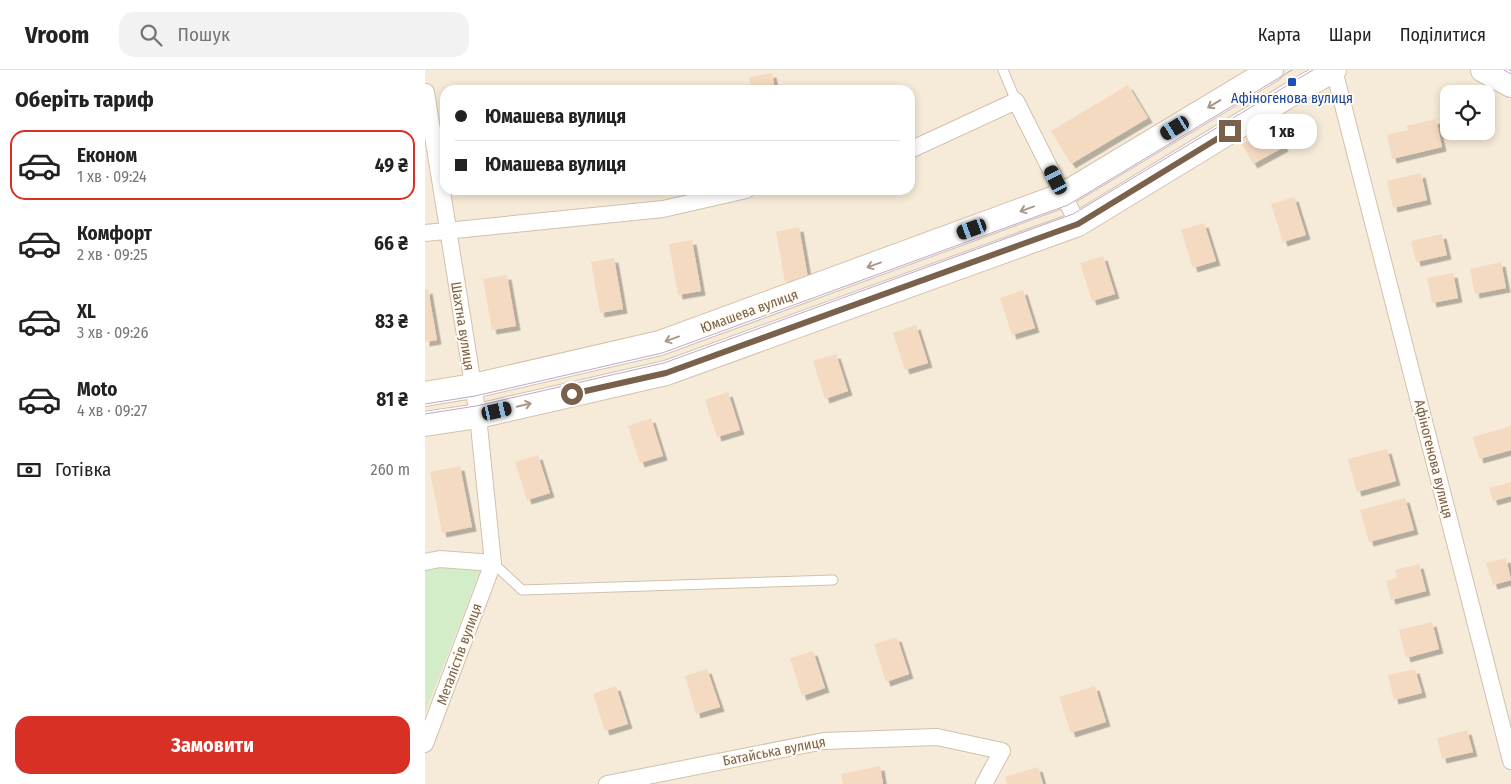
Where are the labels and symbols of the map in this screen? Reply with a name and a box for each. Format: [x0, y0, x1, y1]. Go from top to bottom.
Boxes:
marker: Афіногенова вулиця [1286, 76, 1298, 88]
place label: Афіногенова вулиця [1231, 90, 1353, 107]
one-way arrow [1208, 100, 1222, 110]
car [1158, 114, 1191, 142]
callout: 1 хв [1247, 114, 1317, 148]
route end [1219, 120, 1241, 142]
car [1042, 163, 1069, 197]
one-way arrow [1020, 205, 1035, 214]
car [955, 217, 988, 241]
one-way arrow [867, 261, 883, 270]
street label: Шахтна вулиця [447, 280, 478, 372]
street label: Юмашева вулиця [698, 286, 800, 337]
one-way arrow [665, 335, 681, 344]
route start [561, 383, 583, 405]
street label: Афіногенова вулиця [1411, 398, 1457, 520]
car [480, 400, 513, 422]
one-way arrow [516, 400, 532, 409]
street label: Металістів вулиця [433, 601, 486, 707]
street label: Батайська вулиця [721, 733, 827, 770]

